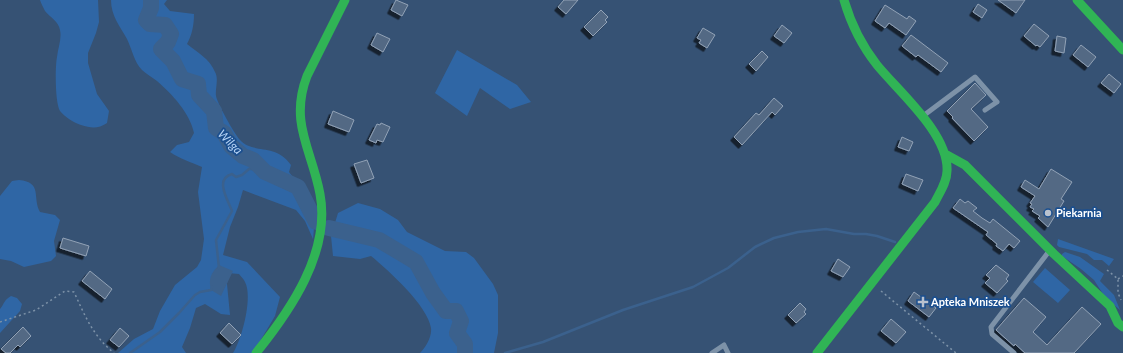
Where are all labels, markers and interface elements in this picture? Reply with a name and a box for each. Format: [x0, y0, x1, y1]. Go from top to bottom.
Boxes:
water label: Wilga [215, 126, 246, 157]
place label: Piekarnia [1056, 206, 1102, 219]
marker: Piekarnia [1043, 208, 1053, 218]
place label: Apteka Mniszek [930, 295, 1010, 308]
marker: Apteka Mniszek [918, 297, 928, 307]

